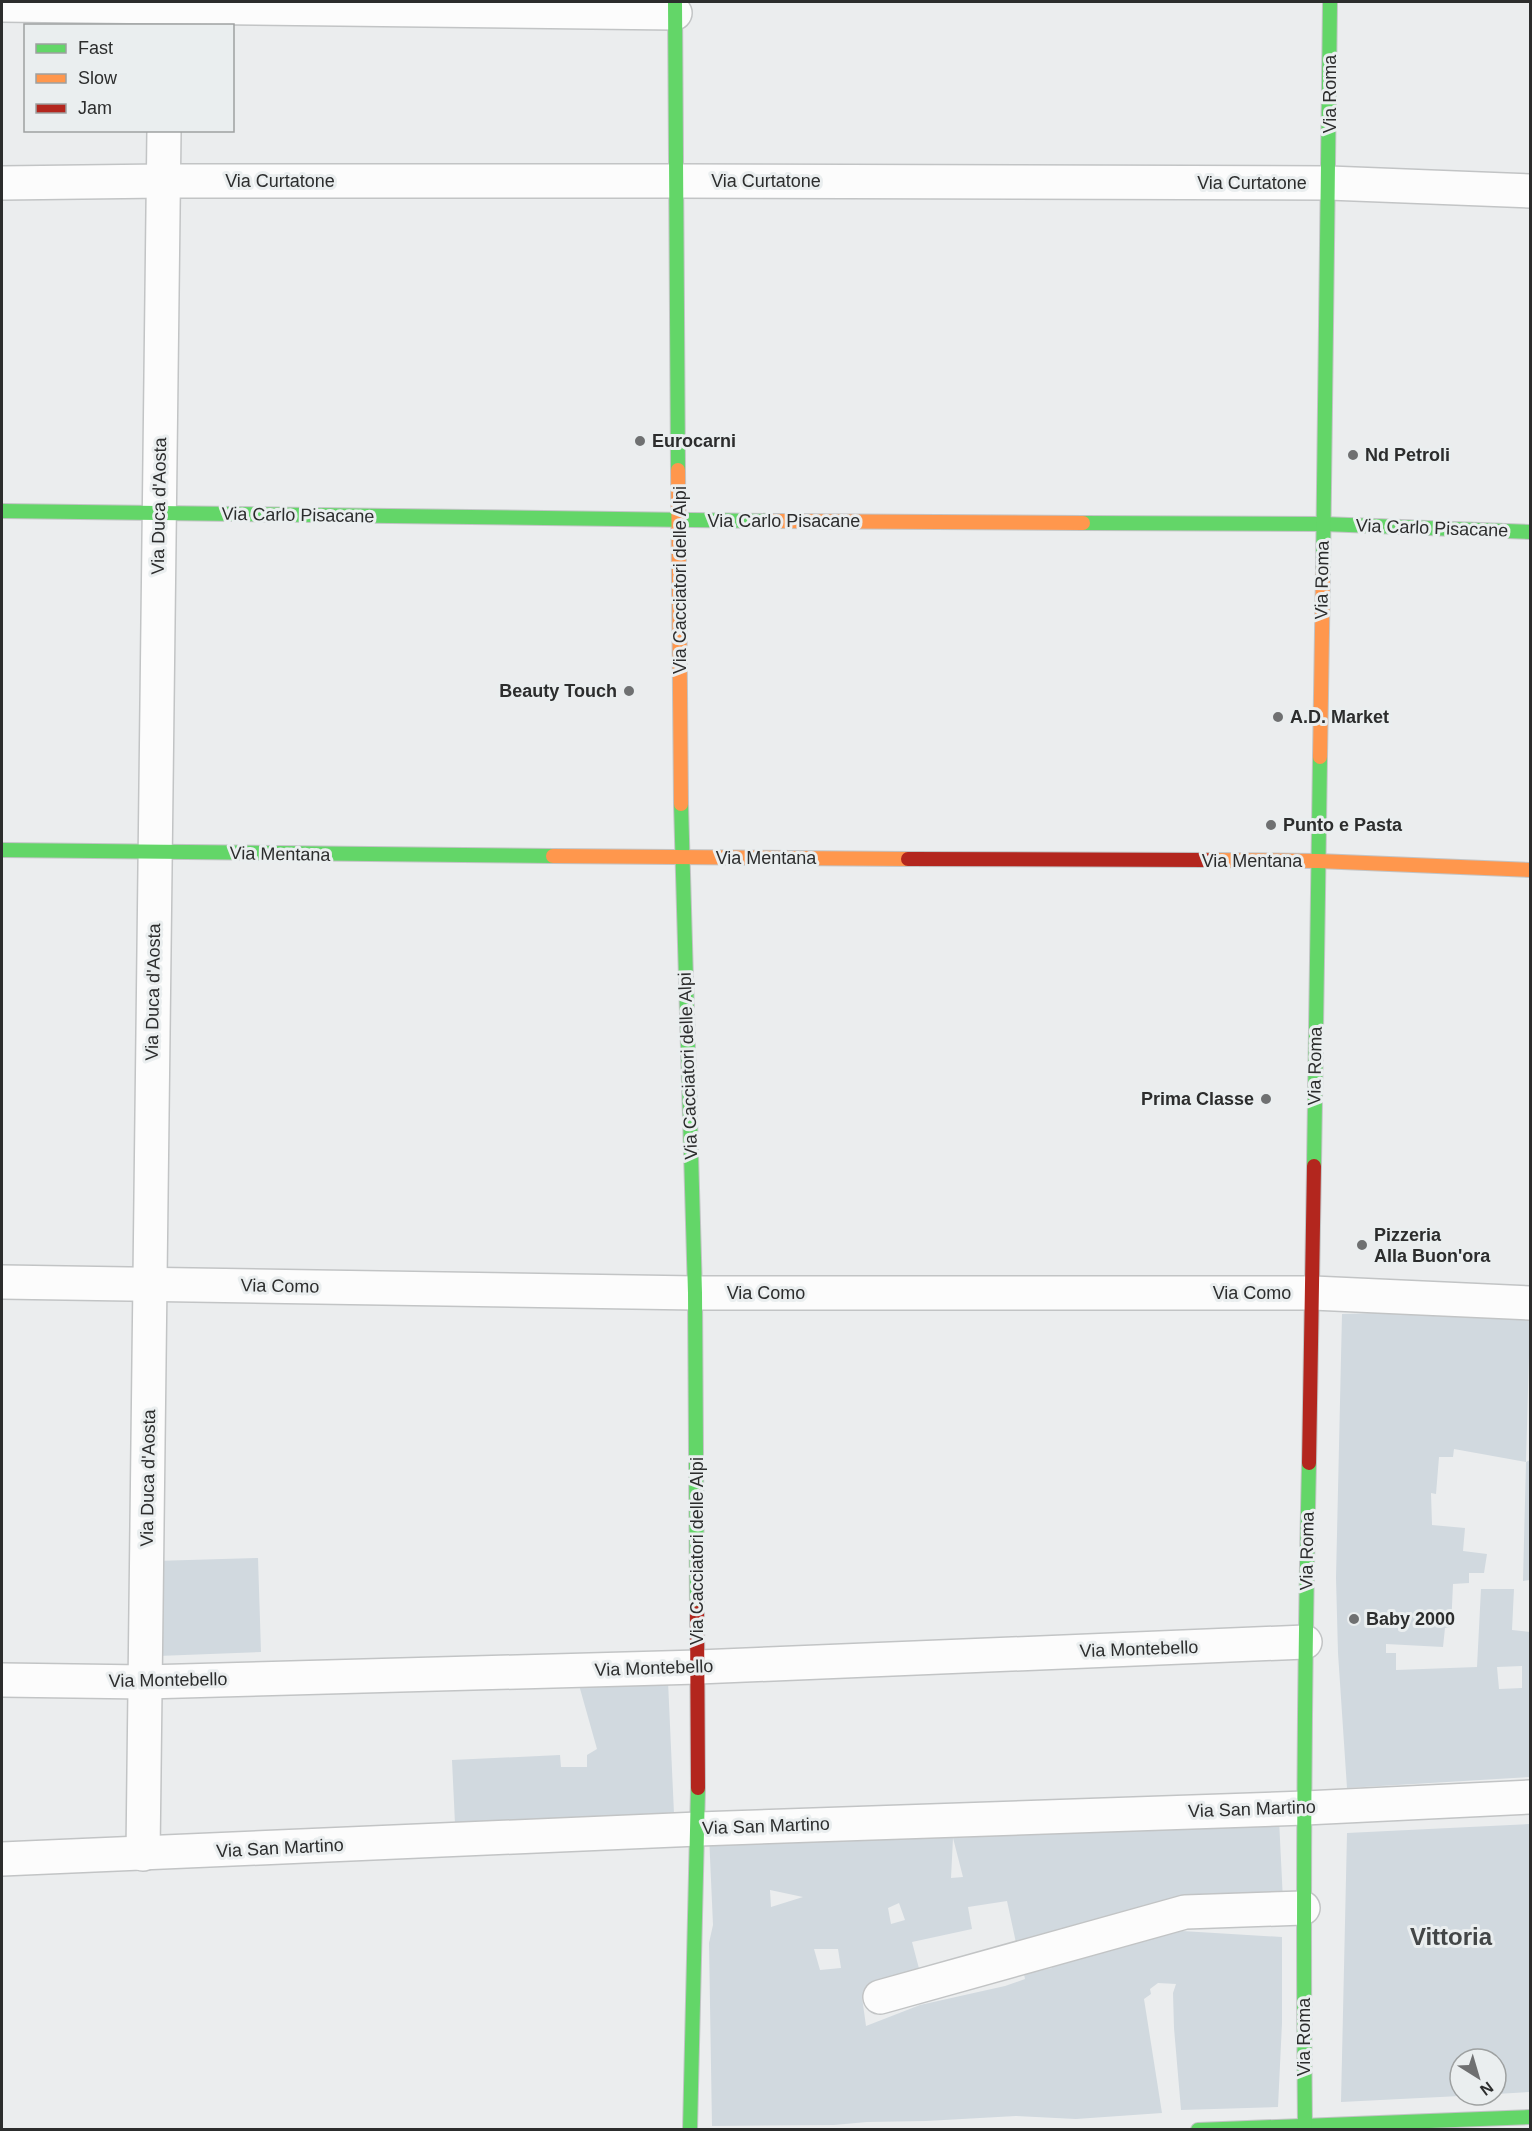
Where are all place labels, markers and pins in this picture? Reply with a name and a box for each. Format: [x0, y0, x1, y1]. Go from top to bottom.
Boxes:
place label: Eurocarni [652, 431, 736, 451]
marker: Eurocarni [633, 434, 647, 448]
place label: Nd Petroli [1365, 445, 1450, 465]
marker: Nd Petroli [1346, 448, 1360, 462]
place label: Beauty Touch [499, 681, 617, 701]
marker: Beauty Touch [622, 684, 636, 698]
place label: A.D. Market [1290, 707, 1389, 727]
marker: A.D. Market [1271, 710, 1285, 724]
place label: Punto e Pasta [1283, 815, 1403, 835]
marker: Punto e Pasta [1264, 818, 1278, 832]
place label: Prima Classe [1141, 1089, 1254, 1109]
marker: Prima Classe [1259, 1092, 1273, 1106]
place label: Pizzeria Alla Buon'ora [1374, 1225, 1491, 1266]
marker: Pizzeria Alla Buon'ora [1355, 1238, 1369, 1252]
place label: Baby 2000 [1366, 1609, 1455, 1629]
marker: Baby 2000 [1347, 1612, 1361, 1626]

